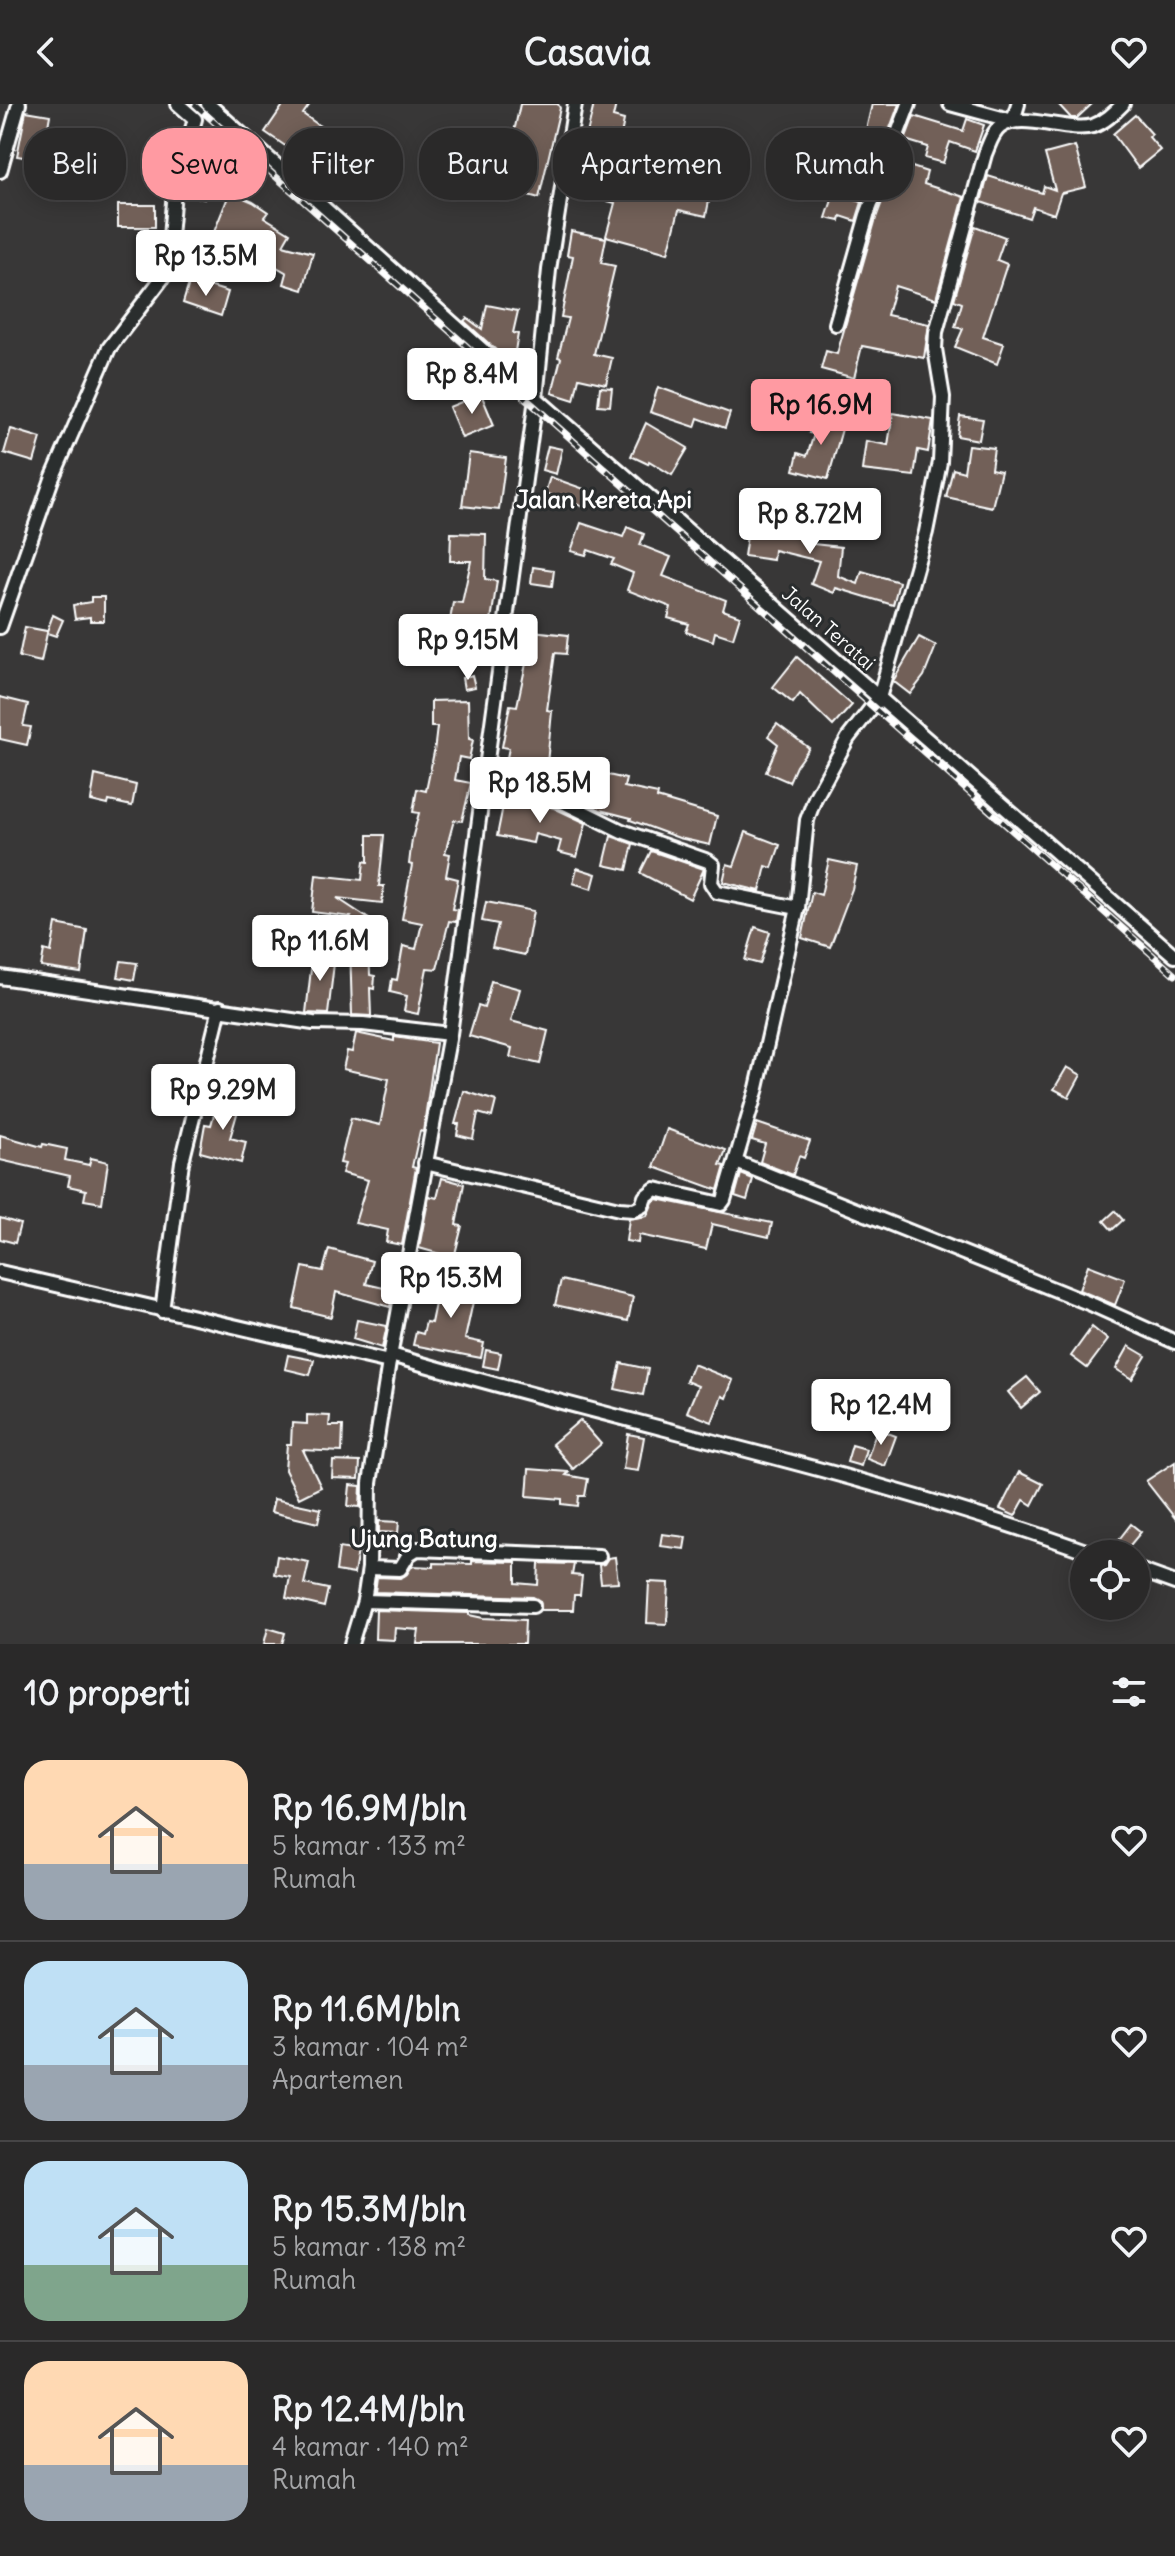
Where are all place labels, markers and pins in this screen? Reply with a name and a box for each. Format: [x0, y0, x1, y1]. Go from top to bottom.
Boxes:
pin: Rp 13.5M [123, 230, 289, 298]
pin: Rp 8.4M [398, 348, 546, 416]
pin: Rp 16.9M [738, 379, 904, 447]
pin: Rp 8.72M [727, 488, 893, 556]
pin: Rp 9.15M [385, 614, 551, 682]
pin: Rp 18.5M [457, 757, 623, 825]
pin: Rp 11.6M [237, 915, 403, 983]
pin: Rp 9.29M [140, 1064, 306, 1132]
pin: Rp 15.3M [368, 1252, 534, 1320]
pin: Rp 12.4M [798, 1379, 964, 1447]

